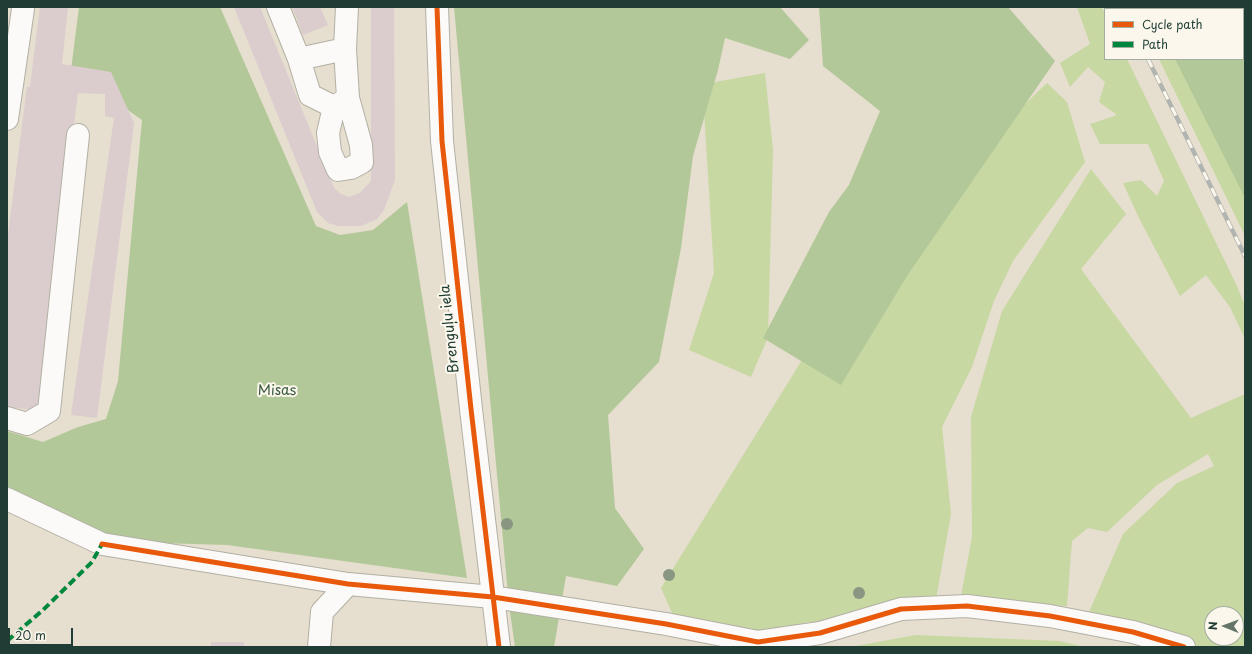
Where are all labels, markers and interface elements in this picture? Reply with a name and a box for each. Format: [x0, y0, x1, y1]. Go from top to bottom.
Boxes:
legend [1104, 8, 1244, 60]
text: Cycle path [1142, 15, 1203, 33]
text: Path [1142, 35, 1168, 53]
street label: Brenguļu iela [437, 284, 463, 374]
park label: Misas [258, 383, 296, 399]
north arrow [1204, 606, 1244, 646]
scale bar [10, 620, 75, 646]
text: N [1204, 621, 1221, 630]
text: 20 m [15, 626, 46, 644]

